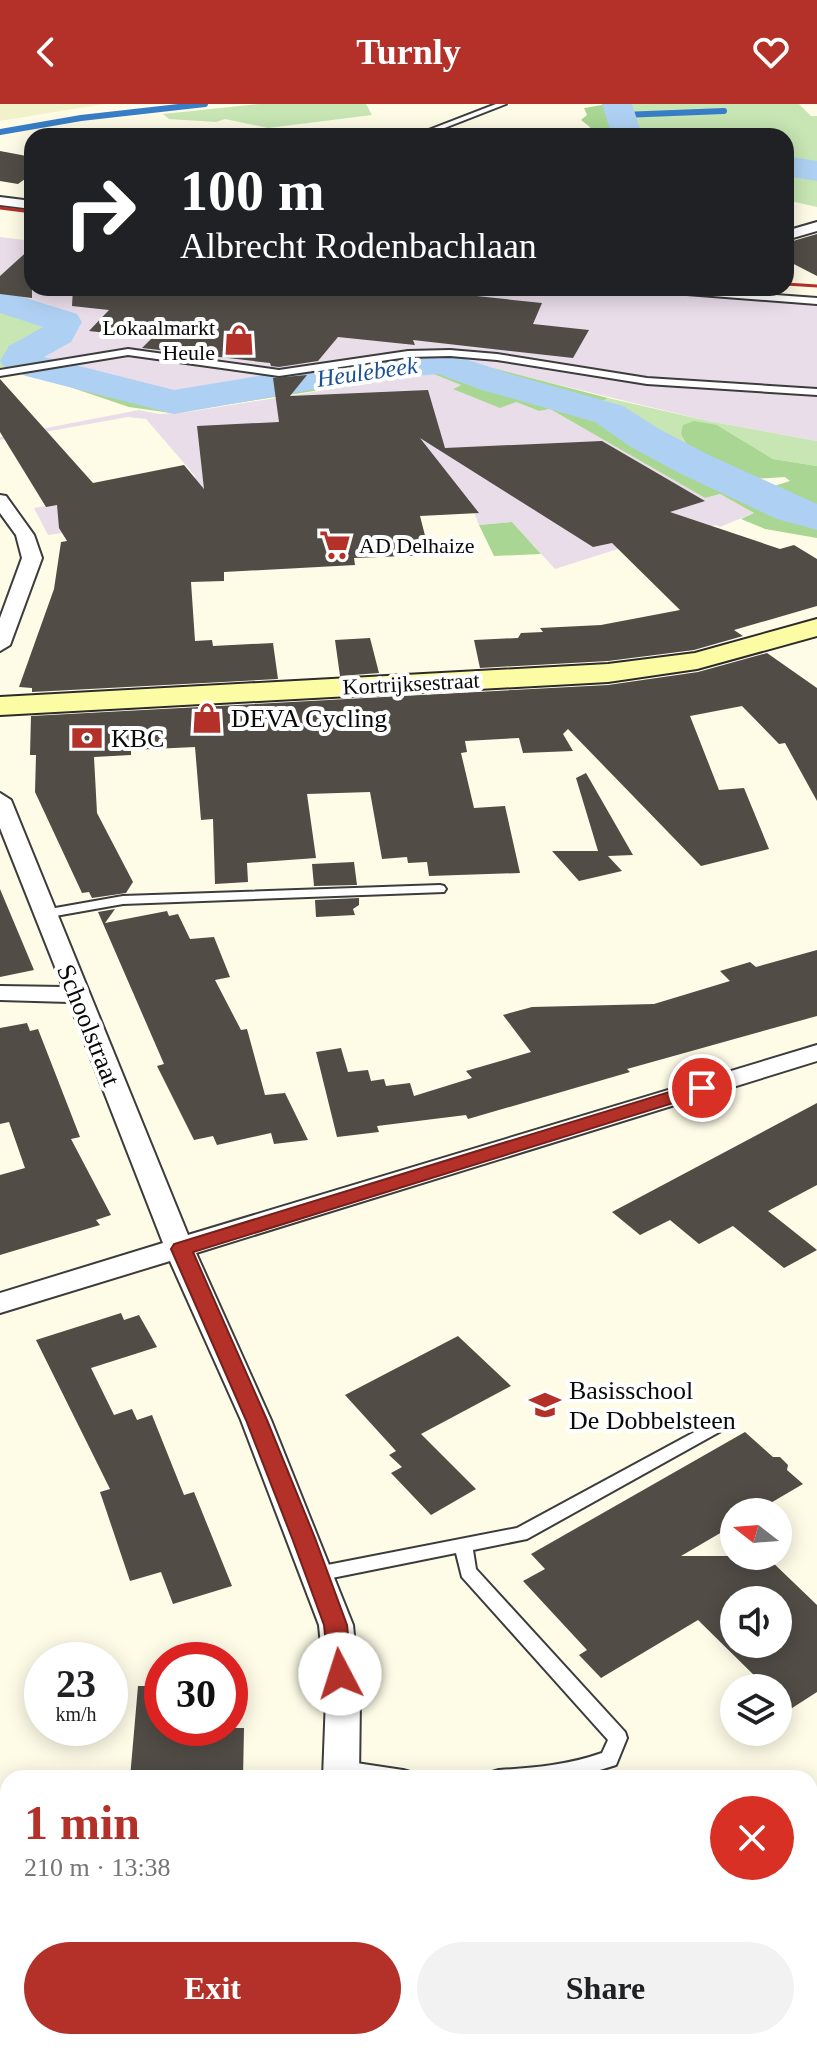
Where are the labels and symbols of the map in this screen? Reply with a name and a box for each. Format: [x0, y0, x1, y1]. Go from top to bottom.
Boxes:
place label: Lokaalmarkt Heule [103, 315, 215, 365]
shop icon: Lokaalmarkt Heule [222, 323, 256, 357]
water label: Heulebeek [314, 352, 419, 392]
supermarket icon: AD Delhaize [318, 528, 352, 562]
place label: AD Delhaize [359, 533, 474, 558]
street label: Kortrijksestraat [342, 667, 480, 700]
shop icon: DEVA Cycling [190, 701, 224, 735]
place label: DEVA Cycling [231, 704, 387, 733]
bank icon: KBC [70, 721, 104, 755]
place label: KBC [111, 724, 164, 753]
street label: Schoolstraat [51, 960, 126, 1091]
pin [668, 1054, 736, 1122]
place label: Basisschool De Dobbelsteen [569, 1376, 736, 1435]
school or university icon: Basisschool De Dobbelsteen [528, 1388, 562, 1422]
north arrow [720, 1498, 792, 1570]
position arrow [298, 1632, 382, 1716]
speed limit sign: 30 [144, 1642, 248, 1746]

